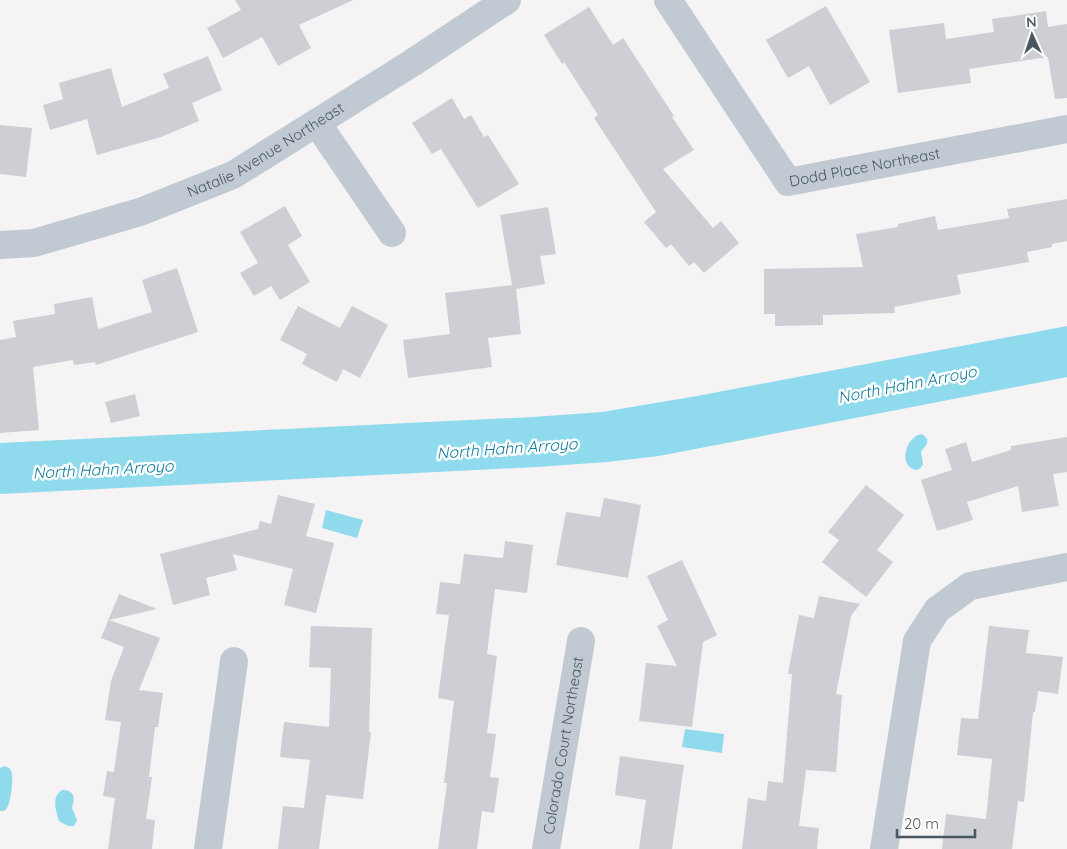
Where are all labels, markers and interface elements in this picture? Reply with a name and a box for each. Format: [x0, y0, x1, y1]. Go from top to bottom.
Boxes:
north arrow [1007, 10, 1057, 60]
text: N [1026, 13, 1037, 31]
street label: Natalie Avenue Northeast [184, 98, 348, 201]
street label: Dodd Place Northeast [787, 143, 942, 191]
water label: North Hahn Arroyo [836, 360, 979, 407]
water label: North Hahn Arroyo [436, 433, 579, 463]
water label: North Hahn Arroyo [32, 455, 175, 483]
street label: Colorado Court Northeast [539, 655, 587, 836]
scale bar [897, 806, 974, 838]
text: 20 m [904, 814, 939, 833]

